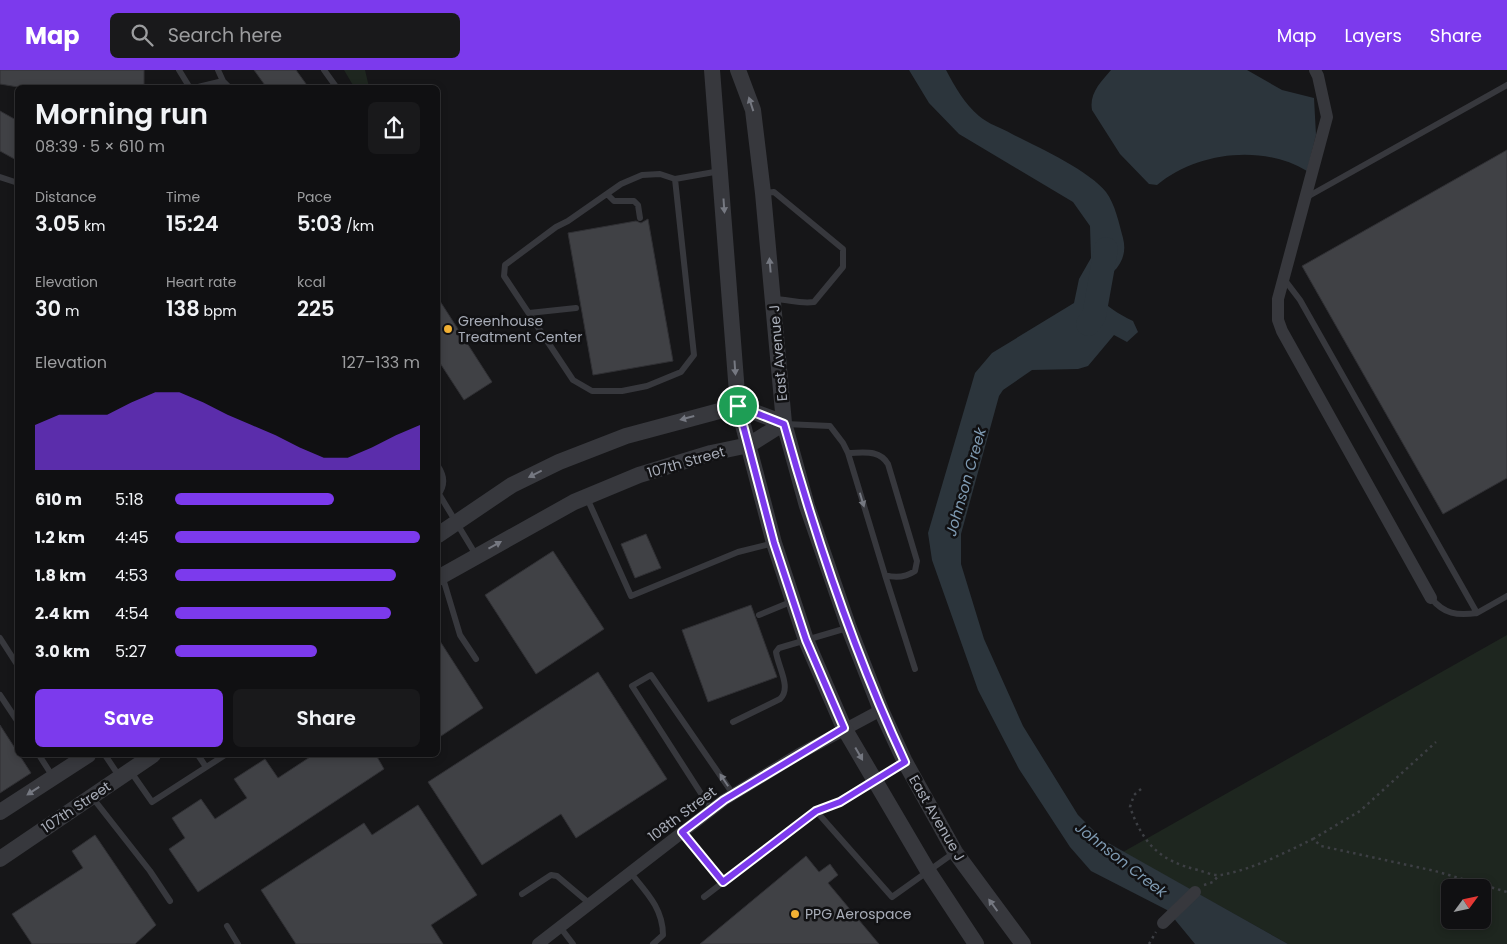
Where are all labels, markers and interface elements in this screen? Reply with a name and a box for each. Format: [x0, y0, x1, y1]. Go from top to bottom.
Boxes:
search box [110, 13, 460, 58]
text: Map [25, 19, 80, 52]
icon: search [128, 21, 156, 49]
text: Search here [168, 22, 282, 49]
text: Map [1277, 23, 1317, 48]
text: Layers [1345, 23, 1402, 48]
text: Share [1430, 23, 1482, 48]
text: Morning run [35, 95, 208, 134]
one-way arrow [746, 96, 754, 111]
button: share [368, 102, 420, 154]
text: 08:39 · 5 × 610 m [35, 135, 165, 158]
text: Distance [35, 187, 96, 207]
text: Time [166, 187, 200, 207]
text: Pace [297, 187, 332, 207]
one-way arrow [720, 198, 728, 214]
text: 3.05 [35, 209, 80, 238]
text: 15:24 [166, 209, 219, 238]
text: 5:03 [297, 209, 342, 238]
text: km [80, 216, 106, 236]
text: /km [342, 216, 374, 236]
one-way arrow [765, 257, 773, 273]
text: Elevation [35, 272, 98, 292]
text: Heart rate [166, 272, 236, 292]
text: kcal [297, 272, 326, 292]
text: 30 [35, 294, 61, 323]
text: 138 [166, 294, 200, 323]
text: 225 [297, 294, 335, 323]
text: m [61, 301, 79, 321]
text: bpm [200, 301, 237, 321]
street label: East Avenue J [764, 304, 792, 402]
place label: Greenhouse Treatment Center [458, 311, 582, 347]
marker: Greenhouse Treatment Center [442, 323, 454, 335]
text: Elevation [35, 351, 107, 374]
text: 127–133 m [341, 351, 420, 374]
one-way arrow [732, 360, 740, 376]
pin [717, 385, 759, 427]
icon: arrive [724, 392, 752, 420]
one-way arrow [680, 414, 695, 422]
water label: Johnson Creek [940, 424, 991, 538]
street label: 107th Street [645, 441, 727, 483]
one-way arrow [528, 470, 542, 478]
text: 610 m [35, 488, 82, 511]
text: 5:18 [115, 488, 144, 511]
one-way arrow [858, 493, 866, 508]
text: 1.2 km [35, 526, 85, 549]
text: 4:45 [115, 526, 149, 549]
one-way arrow [488, 540, 502, 549]
text: 1.8 km [35, 564, 86, 587]
text: 4:53 [115, 564, 148, 587]
text: 2.4 km [35, 602, 90, 625]
text: 4:54 [115, 602, 149, 625]
text: 3.0 km [35, 640, 90, 663]
text: 5:27 [115, 640, 146, 663]
button: Save [35, 689, 223, 747]
button: Share [233, 689, 420, 747]
one-way arrow [854, 747, 863, 760]
street label: East Avenue J [904, 771, 970, 865]
one-way arrow [719, 774, 728, 787]
street label: 107th Street [37, 776, 115, 838]
street label: 108th Street [644, 782, 720, 846]
one-way arrow [26, 786, 39, 796]
water label: Johnson Creek [1071, 817, 1173, 903]
north arrow [1441, 879, 1491, 929]
map controls [1441, 879, 1491, 929]
one-way arrow [988, 898, 998, 912]
place label: PPG Aerospace [805, 904, 912, 924]
marker: PPG Aerospace [789, 908, 801, 920]

